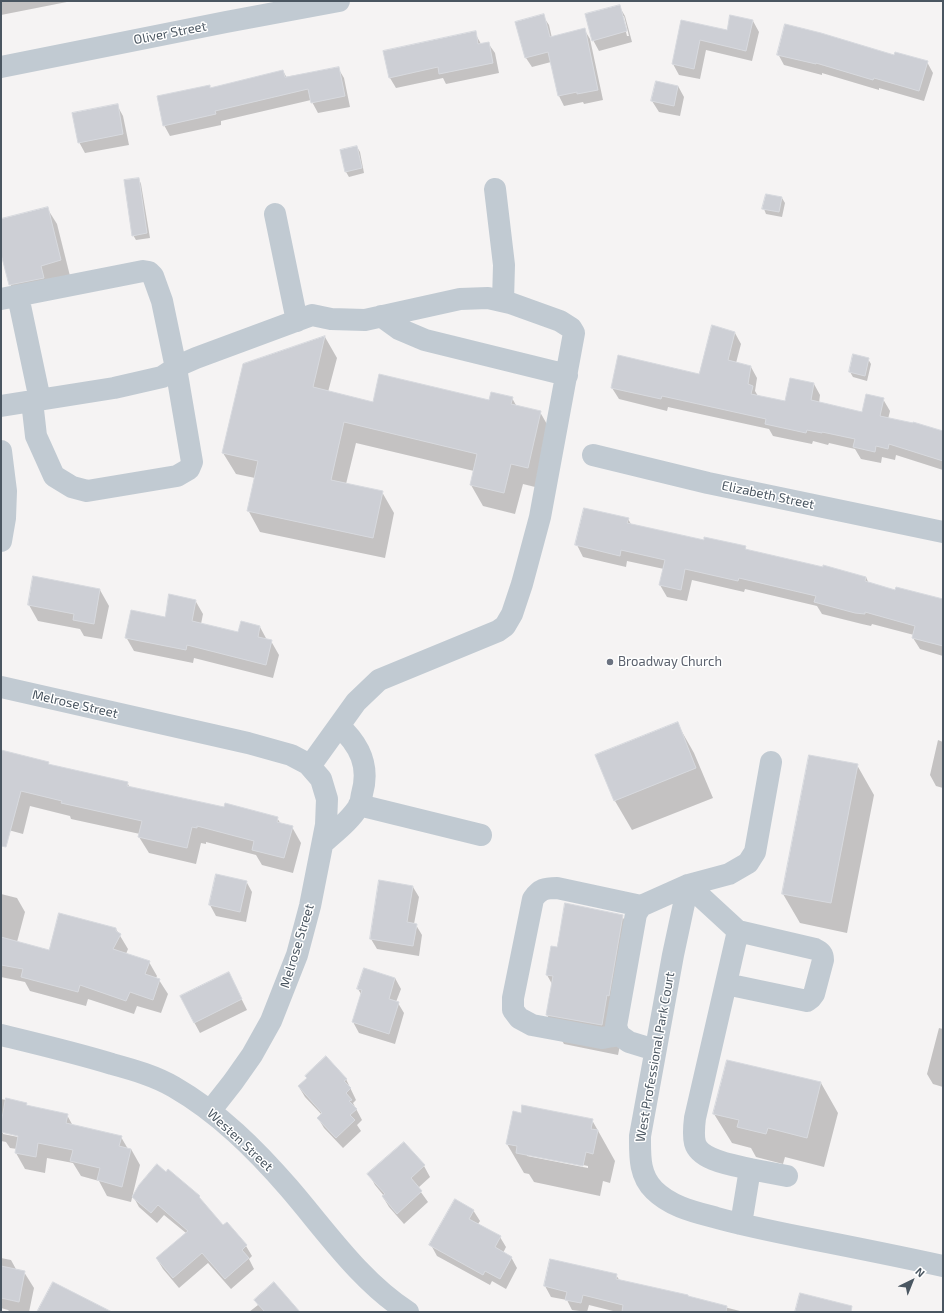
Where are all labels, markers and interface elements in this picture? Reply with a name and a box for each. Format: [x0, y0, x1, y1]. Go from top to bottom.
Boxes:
street label: Oliver Street [132, 18, 208, 48]
street label: Elizabeth Street [720, 478, 816, 512]
place label: Broadway Church [618, 654, 722, 670]
marker: Broadway Church [605, 657, 615, 667]
street label: Melrose Street [31, 687, 119, 721]
street label: Melrose Street [277, 902, 317, 990]
street label: West Professional Park Court [632, 971, 678, 1143]
street label: Westen Street [204, 1106, 276, 1174]
north arrow [892, 1261, 932, 1301]
text: N [913, 1264, 928, 1279]

